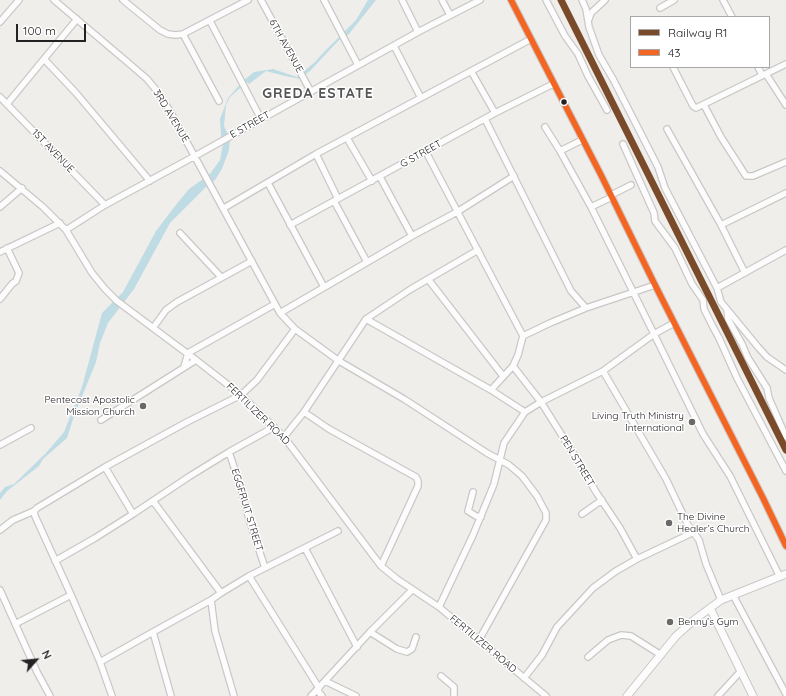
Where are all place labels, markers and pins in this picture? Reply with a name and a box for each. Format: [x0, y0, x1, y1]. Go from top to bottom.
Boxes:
unlabelled marker [559, 97, 569, 107]
place label: Pentecost Apostolic Mission Church [44, 394, 135, 418]
marker: Pentecost Apostolic Mission Church [138, 401, 148, 411]
place label: Living Truth Ministry International [592, 410, 684, 434]
marker: Living Truth Ministry International [687, 417, 697, 427]
place label: The Divine Healer’s Church [677, 511, 749, 534]
marker: The Divine Healer’s Church [664, 518, 674, 528]
place label: Benny’s Gym [678, 616, 738, 628]
marker: Benny’s Gym [665, 617, 675, 627]

